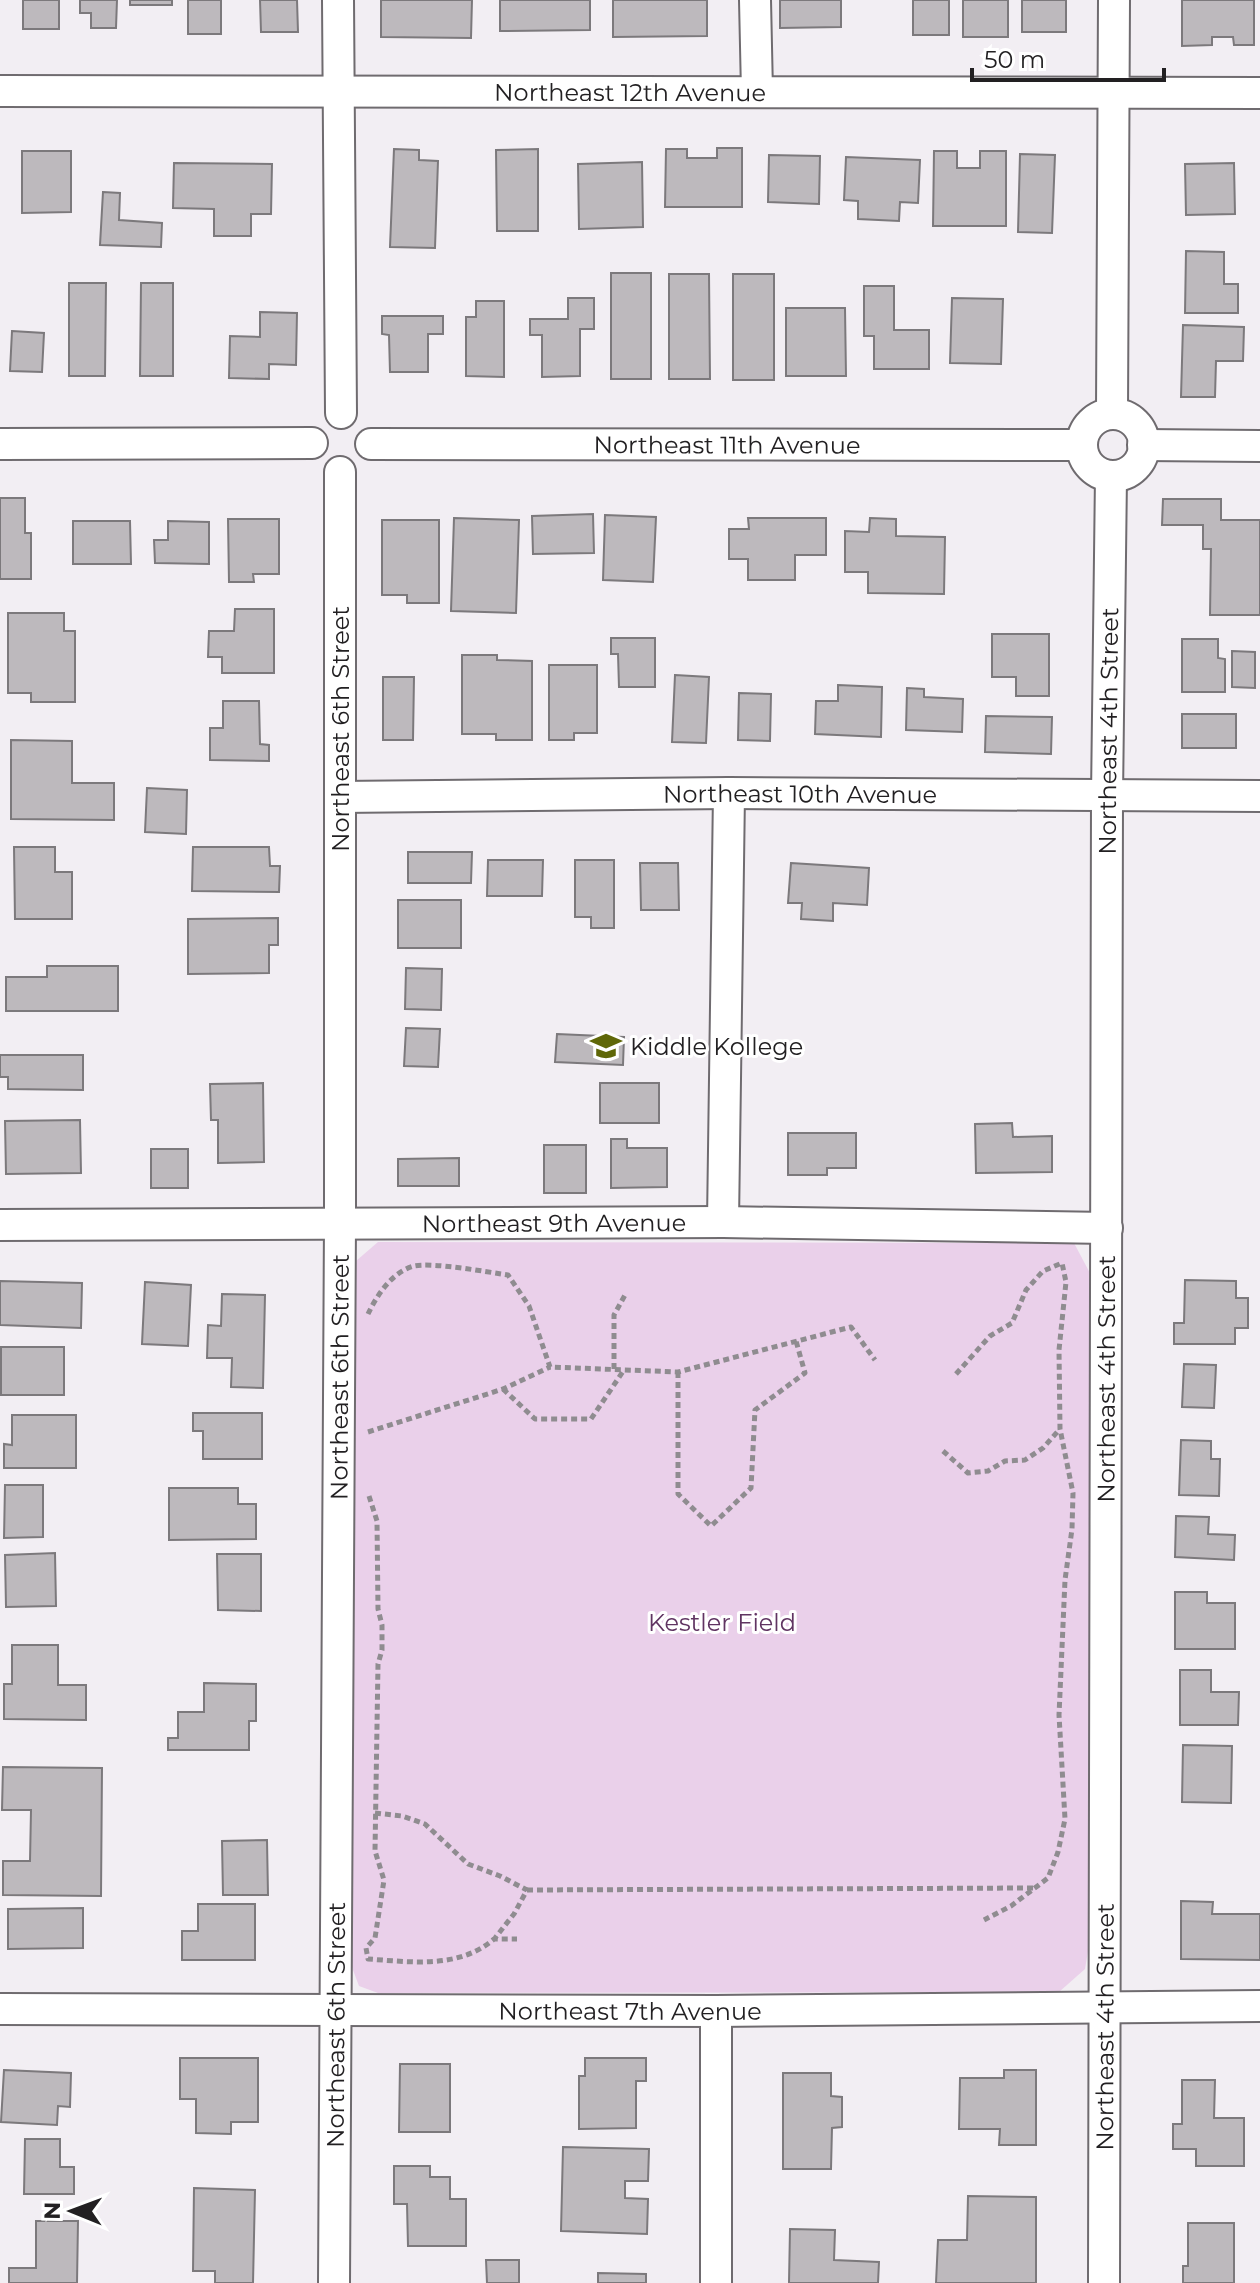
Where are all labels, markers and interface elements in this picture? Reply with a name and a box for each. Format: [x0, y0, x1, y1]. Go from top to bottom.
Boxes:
scale bar [972, 32, 1164, 82]
text: 50 m [984, 45, 1045, 74]
street label: Northeast 12th Avenue [494, 77, 766, 107]
street label: Northeast 11th Avenue [594, 430, 860, 459]
street label: Northeast 6th Street [326, 606, 355, 852]
street label: Northeast 4th Street [1092, 607, 1124, 855]
street label: Northeast 10th Avenue [663, 778, 937, 809]
school or university icon: Kiddle Kollege [589, 1029, 623, 1063]
place label: Kiddle Kollege [630, 1032, 803, 1061]
street label: Northeast 9th Avenue [422, 1208, 686, 1238]
street label: Northeast 6th Street [324, 1254, 354, 1500]
street label: Northeast 4th Street [1091, 1255, 1121, 1503]
park label: Kestler Field [648, 1608, 796, 1637]
street label: Northeast 6th Street [320, 1902, 351, 2148]
street label: Northeast 4th Street [1090, 1903, 1119, 2151]
street label: Northeast 7th Avenue [498, 1996, 762, 2026]
north arrow [32, 2171, 112, 2251]
text: N [39, 2202, 66, 2220]

